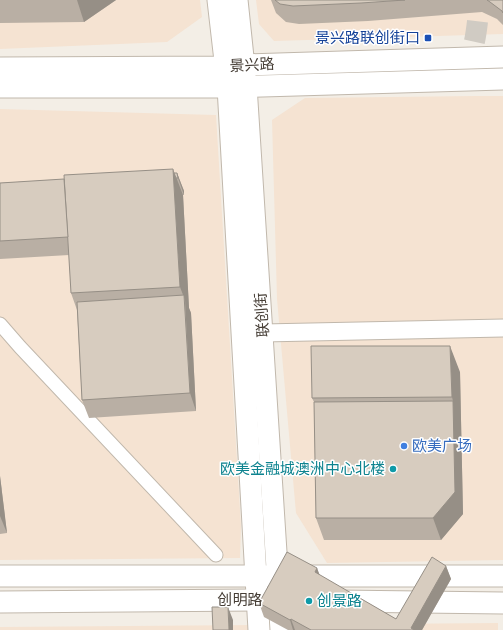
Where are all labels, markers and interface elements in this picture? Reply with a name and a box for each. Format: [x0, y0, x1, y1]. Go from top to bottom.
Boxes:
place label: 景兴路联创街口 [315, 28, 420, 47]
marker: 景兴路联创街口 [423, 33, 433, 43]
street label: 景兴路 [229, 54, 275, 75]
street label: 联创街 [250, 292, 273, 338]
place label: 欧美广场 [412, 436, 472, 455]
marker: 欧美广场 [399, 441, 409, 451]
place label: 欧美金融城澳洲中心北楼 [220, 459, 385, 478]
marker: 欧美金融城澳洲中心北楼 [388, 464, 398, 474]
street label: 创明路 [217, 590, 263, 609]
place label: 创景路 [317, 591, 362, 610]
marker: 创景路 [304, 596, 314, 606]

